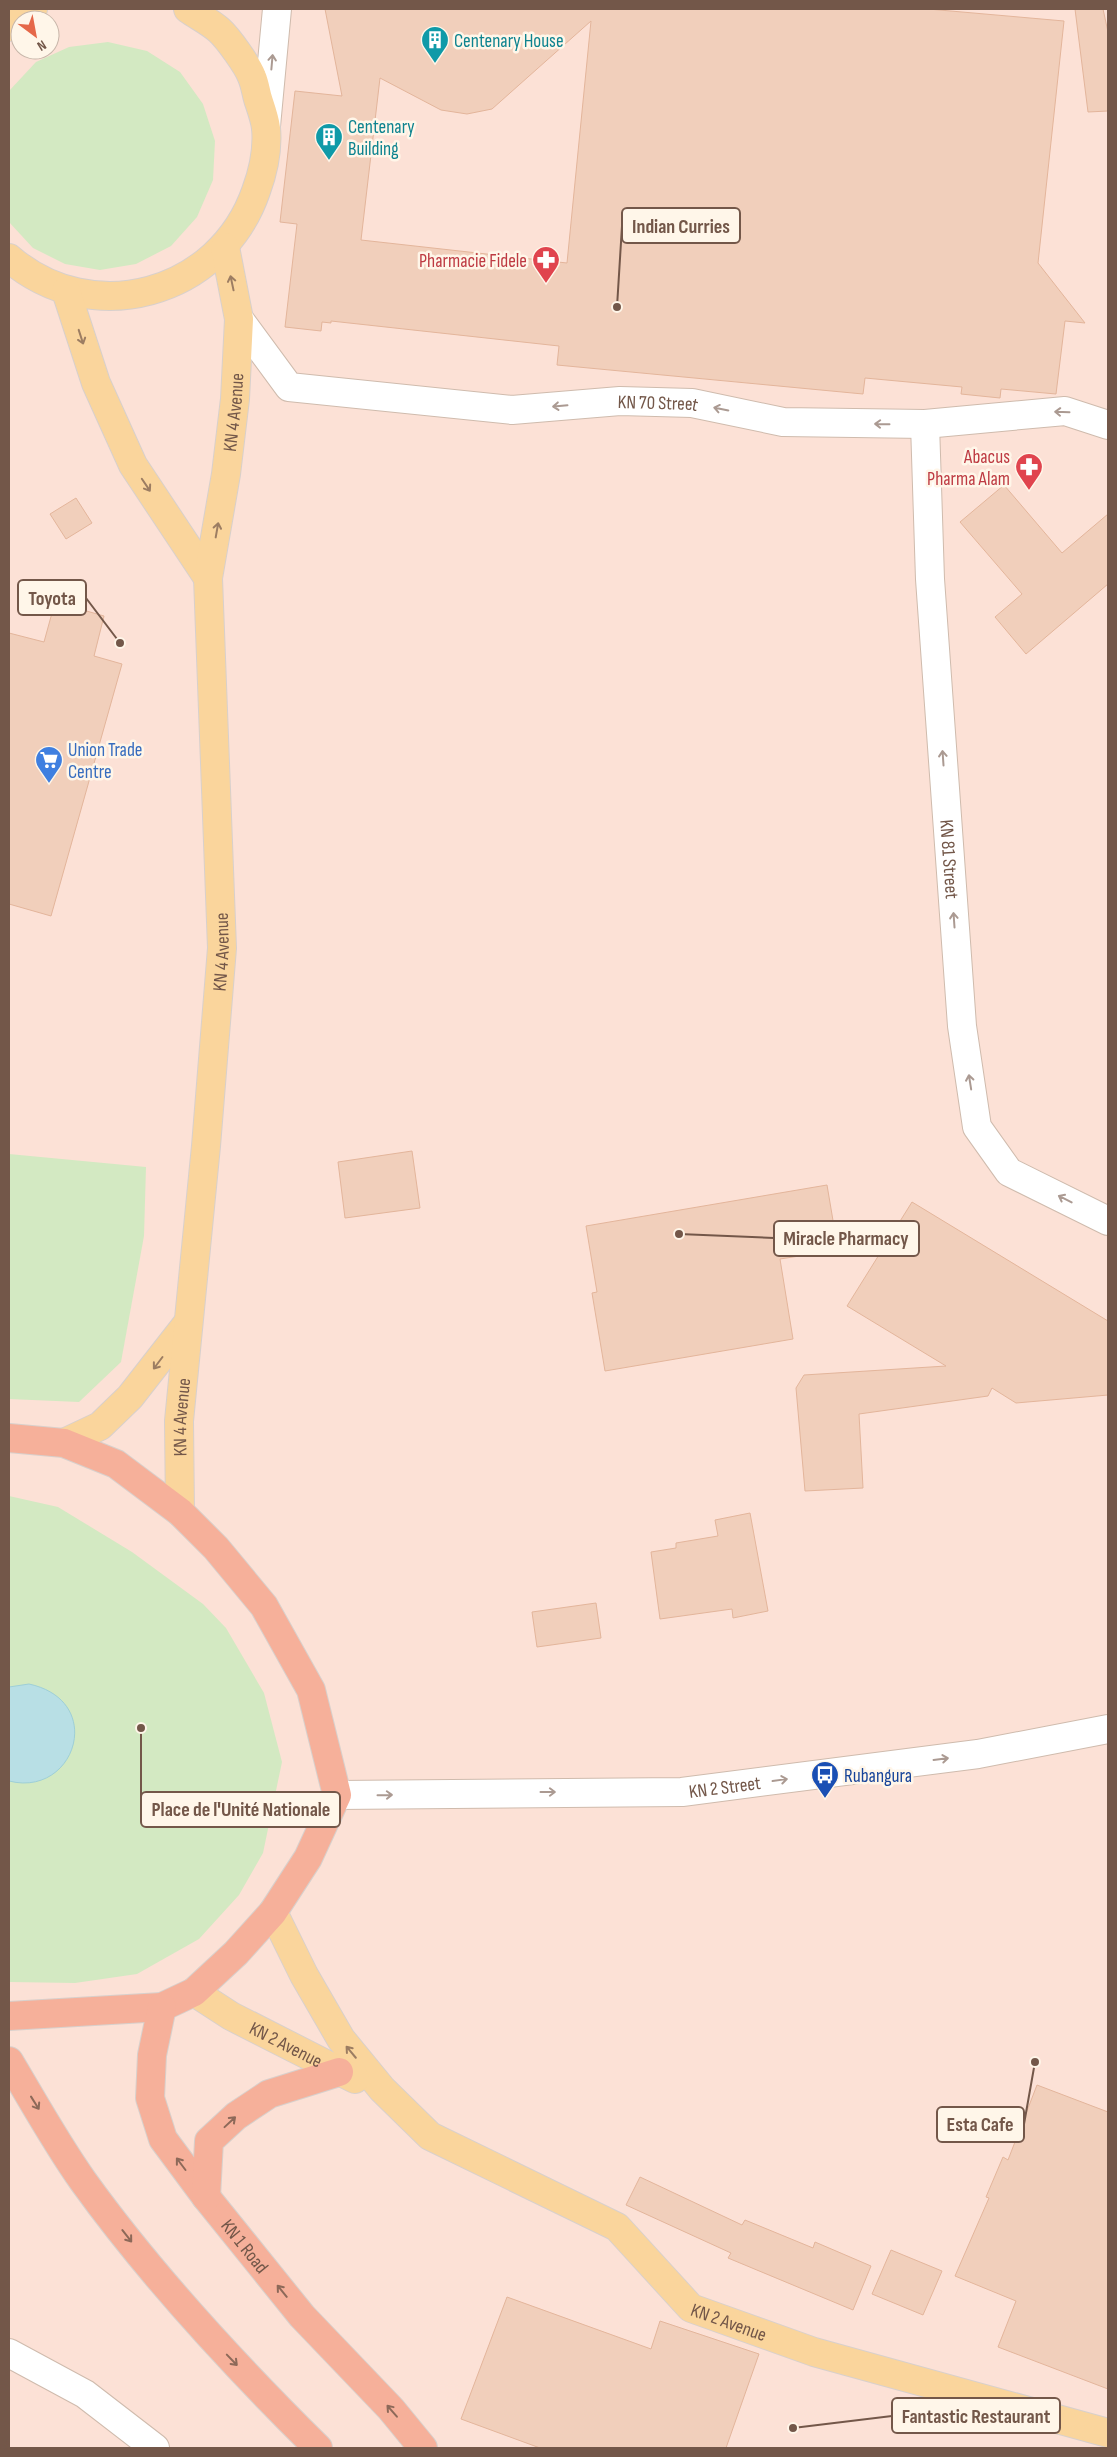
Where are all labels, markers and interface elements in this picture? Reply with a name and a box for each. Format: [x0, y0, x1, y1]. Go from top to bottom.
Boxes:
north arrow [10, 10, 60, 60]
building icon: Centenary House [420, 25, 450, 64]
place label: Centenary House [454, 30, 564, 53]
text: N [34, 36, 49, 55]
one-way arrow [268, 54, 277, 70]
place label: Centenary Building [348, 116, 415, 161]
building icon: Centenary Building [314, 122, 344, 161]
callout: Indian Curries [622, 208, 740, 243]
text: Indian Curries [632, 215, 730, 239]
pharmacy icon: Pharmacie Fidele [531, 245, 561, 284]
place label: Pharmacie Fidele [419, 250, 527, 273]
one-way arrow [227, 275, 236, 291]
one-way arrow [77, 329, 86, 344]
street label: KN 4 Avenue [219, 372, 249, 453]
street label: KN 70 Street [617, 391, 700, 417]
one-way arrow [552, 401, 568, 410]
one-way arrow [714, 404, 730, 414]
one-way arrow [1054, 407, 1070, 417]
one-way arrow [875, 419, 891, 428]
place label: Abacus Pharma Alam [927, 446, 1010, 491]
pharmacy icon: Abacus Pharma Alam [1014, 452, 1044, 491]
one-way arrow [141, 478, 151, 492]
one-way arrow [212, 522, 222, 538]
callout: Toyota [18, 580, 86, 615]
text: Toyota [28, 587, 76, 611]
place label: Union Trade Centre [68, 739, 142, 784]
supermarket icon: Union Trade Centre [34, 745, 64, 784]
one-way arrow [938, 751, 947, 767]
street label: KN 81 Street [934, 819, 963, 900]
street label: KN 4 Avenue [209, 912, 235, 992]
one-way arrow [950, 913, 959, 929]
one-way arrow [965, 1074, 975, 1090]
one-way arrow [1058, 1194, 1073, 1203]
callout: Miracle Pharmacy [774, 1221, 919, 1256]
text: Miracle Pharmacy [783, 1227, 909, 1251]
one-way arrow [152, 1356, 163, 1369]
street label: KN 4 Avenue [169, 1377, 196, 1456]
one-way arrow [932, 1754, 948, 1764]
bus stop icon: Rubangura [810, 1760, 840, 1799]
place label: Rubangura [844, 1765, 912, 1788]
street label: KN 2 Street [688, 1772, 762, 1804]
one-way arrow [771, 1774, 787, 1784]
one-way arrow [540, 1787, 556, 1797]
one-way arrow [377, 1790, 393, 1800]
callout: Place de l'Unité Nationale [141, 1792, 340, 1827]
text: Place de l'Unité Nationale [152, 1798, 330, 1822]
street label: KN 2 Avenue [245, 2017, 326, 2073]
one-way arrow [345, 2045, 357, 2058]
one-way arrow [30, 2095, 40, 2109]
callout: Esta Cafe [937, 2107, 1024, 2142]
text: Esta Cafe [947, 2113, 1013, 2137]
one-way arrow [223, 2116, 236, 2128]
one-way arrow [176, 2158, 187, 2171]
street label: KN 1 Road [216, 2215, 273, 2278]
one-way arrow [122, 2229, 132, 2243]
one-way arrow [277, 2284, 287, 2298]
street label: KN 2 Avenue [688, 2299, 769, 2347]
one-way arrow [226, 2354, 238, 2366]
callout: Fantastic Restaurant [892, 2398, 1060, 2433]
one-way arrow [386, 2404, 398, 2417]
text: Fantastic Restaurant [902, 2405, 1051, 2429]

